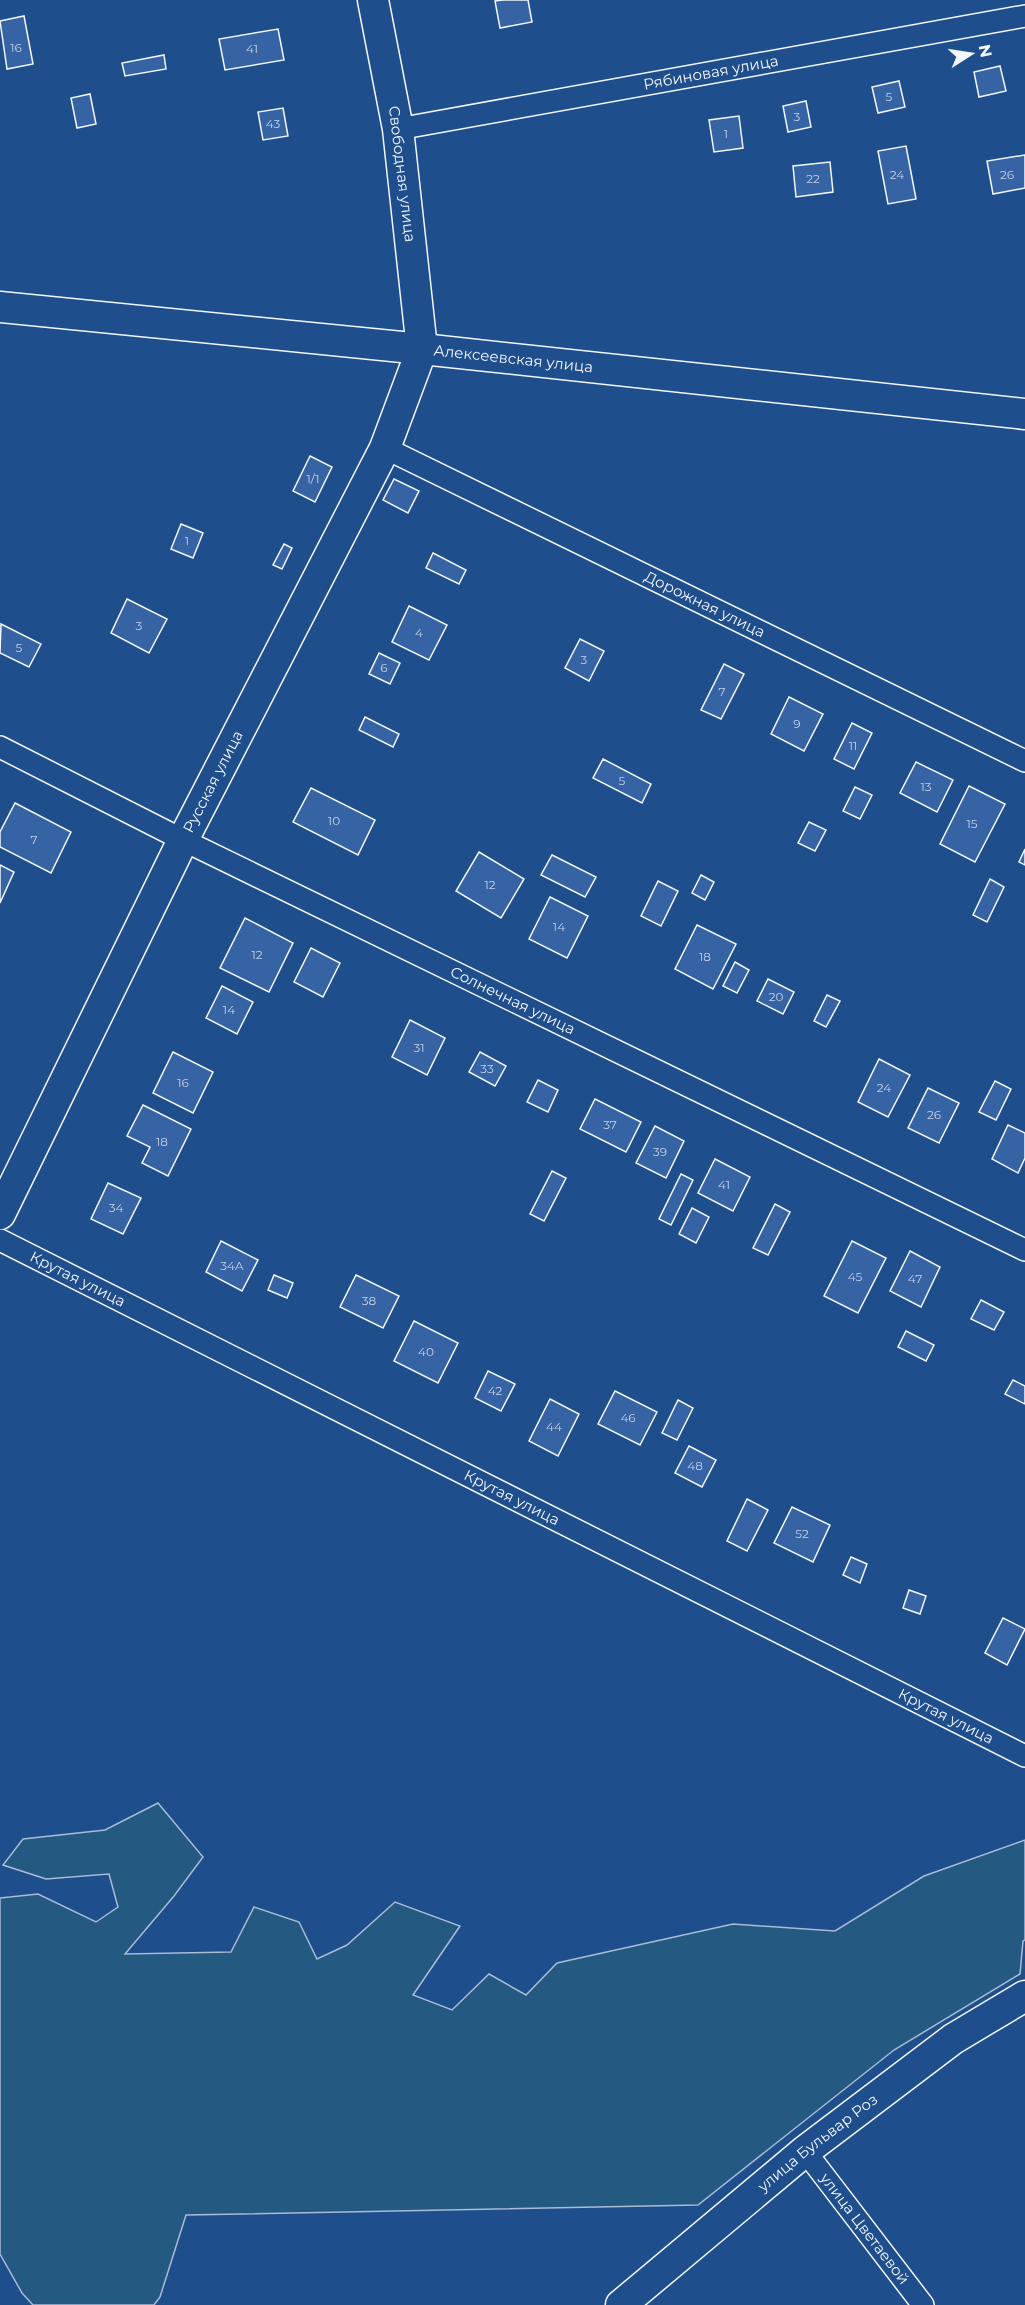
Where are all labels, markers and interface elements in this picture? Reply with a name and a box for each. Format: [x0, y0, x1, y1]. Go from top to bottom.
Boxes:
north arrow [941, 24, 1001, 84]
house number: 16 [10, 40, 22, 55]
house number: 41 [246, 41, 258, 56]
text: N [975, 43, 996, 59]
street label: Рябиновая улица [642, 51, 780, 94]
house number: 5 [886, 89, 893, 104]
street label: Свободная улица [385, 105, 420, 243]
house number: 3 [794, 109, 801, 124]
house number: 43 [266, 116, 280, 131]
house number: 1 [724, 126, 728, 141]
house number: 24 [890, 167, 904, 182]
house number: 26 [1000, 167, 1014, 182]
house number: 22 [806, 171, 820, 186]
street label: Алексеевская улица [433, 340, 594, 376]
house number: 1/1 [306, 471, 320, 486]
house number: 1 [185, 533, 189, 548]
street label: Дорожная улица [642, 566, 768, 641]
house number: 3 [136, 618, 143, 633]
house number: 4 [415, 625, 423, 640]
house number: 5 [16, 640, 23, 655]
house number: 3 [581, 652, 588, 667]
house number: 6 [380, 660, 388, 675]
house number: 7 [718, 684, 726, 699]
house number: 9 [793, 716, 801, 731]
street label: Русская улица [178, 727, 247, 836]
house number: 11 [849, 738, 857, 753]
house number: 5 [619, 773, 626, 788]
house number: 13 [920, 779, 932, 794]
house number: 10 [328, 813, 340, 828]
house number: 15 [966, 816, 978, 831]
house number: 7 [30, 832, 38, 847]
house number: 12 [484, 877, 496, 892]
house number: 14 [553, 919, 565, 934]
house number: 12 [251, 947, 263, 962]
house number: 18 [699, 949, 711, 964]
street label: Солнечная улица [447, 962, 578, 1039]
house number: 20 [769, 989, 783, 1004]
house number: 14 [223, 1002, 235, 1017]
house number: 31 [413, 1040, 425, 1055]
house number: 33 [480, 1061, 494, 1076]
house number: 16 [177, 1075, 189, 1090]
house number: 24 [877, 1080, 891, 1095]
house number: 26 [927, 1107, 941, 1122]
house number: 37 [603, 1117, 617, 1132]
house number: 18 [156, 1134, 168, 1149]
house number: 39 [653, 1144, 667, 1159]
house number: 41 [718, 1177, 730, 1192]
house number: 34 [109, 1200, 123, 1215]
street label: Крутая улица [27, 1247, 129, 1311]
house number: 34А [220, 1258, 244, 1273]
house number: 45 [848, 1269, 863, 1284]
house number: 47 [908, 1271, 922, 1286]
house number: 38 [362, 1293, 377, 1308]
house number: 40 [418, 1344, 434, 1359]
house number: 42 [488, 1383, 503, 1398]
house number: 46 [620, 1410, 636, 1425]
house number: 44 [546, 1419, 562, 1434]
house number: 48 [687, 1458, 703, 1473]
street label: Крутая улица [461, 1465, 563, 1529]
house number: 52 [795, 1526, 809, 1541]
street label: Крутая улица [895, 1684, 997, 1748]
street label: улица Бульвар Роз [753, 2089, 881, 2196]
street label: улица Цветаевой [816, 2168, 914, 2288]

